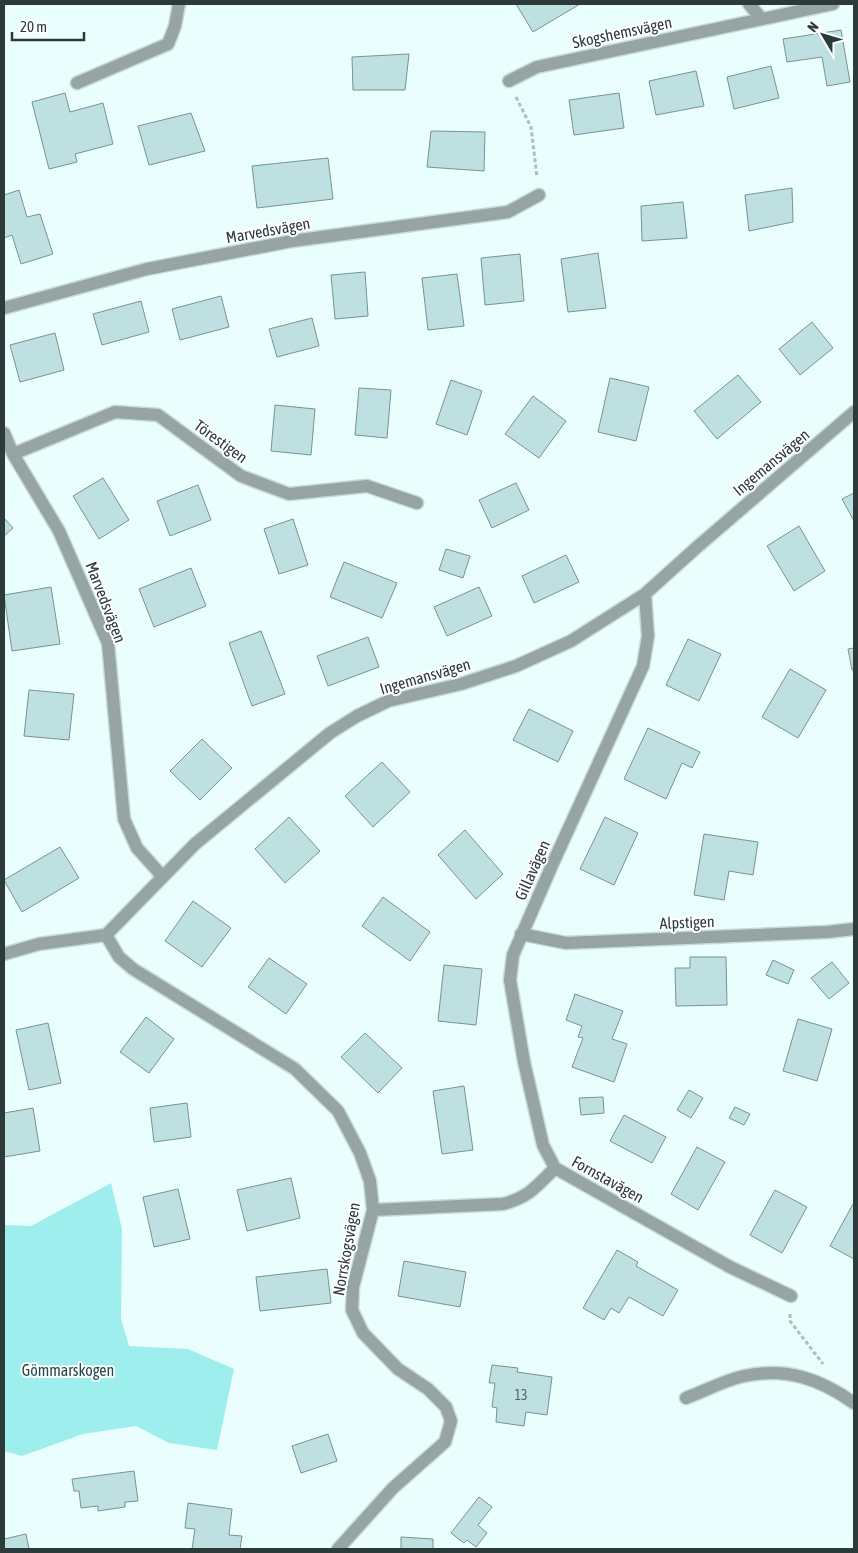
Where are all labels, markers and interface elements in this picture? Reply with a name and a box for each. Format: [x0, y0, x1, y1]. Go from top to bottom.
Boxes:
scale bar [12, 10, 85, 42]
north arrow [798, 10, 848, 60]
street label: Skogshemsvägen [571, 13, 674, 52]
text: 20 m [20, 18, 47, 35]
text: N [804, 19, 822, 35]
street label: Marvedsvägen [224, 214, 312, 247]
street label: Törestigen [190, 416, 251, 467]
street label: Ingemansvägen [729, 425, 813, 500]
street label: Marvedsvägen [81, 559, 130, 645]
street label: Ingemansvägen [378, 654, 473, 698]
street label: Gillavägen [511, 837, 554, 903]
street label: Alpstigen [659, 912, 715, 933]
street label: Fornstavägen [568, 1152, 647, 1207]
street label: Norrskogsvägen [329, 1201, 364, 1297]
park label: Gömmarskogen [22, 1361, 114, 1380]
house number: 13 [514, 1387, 528, 1403]

